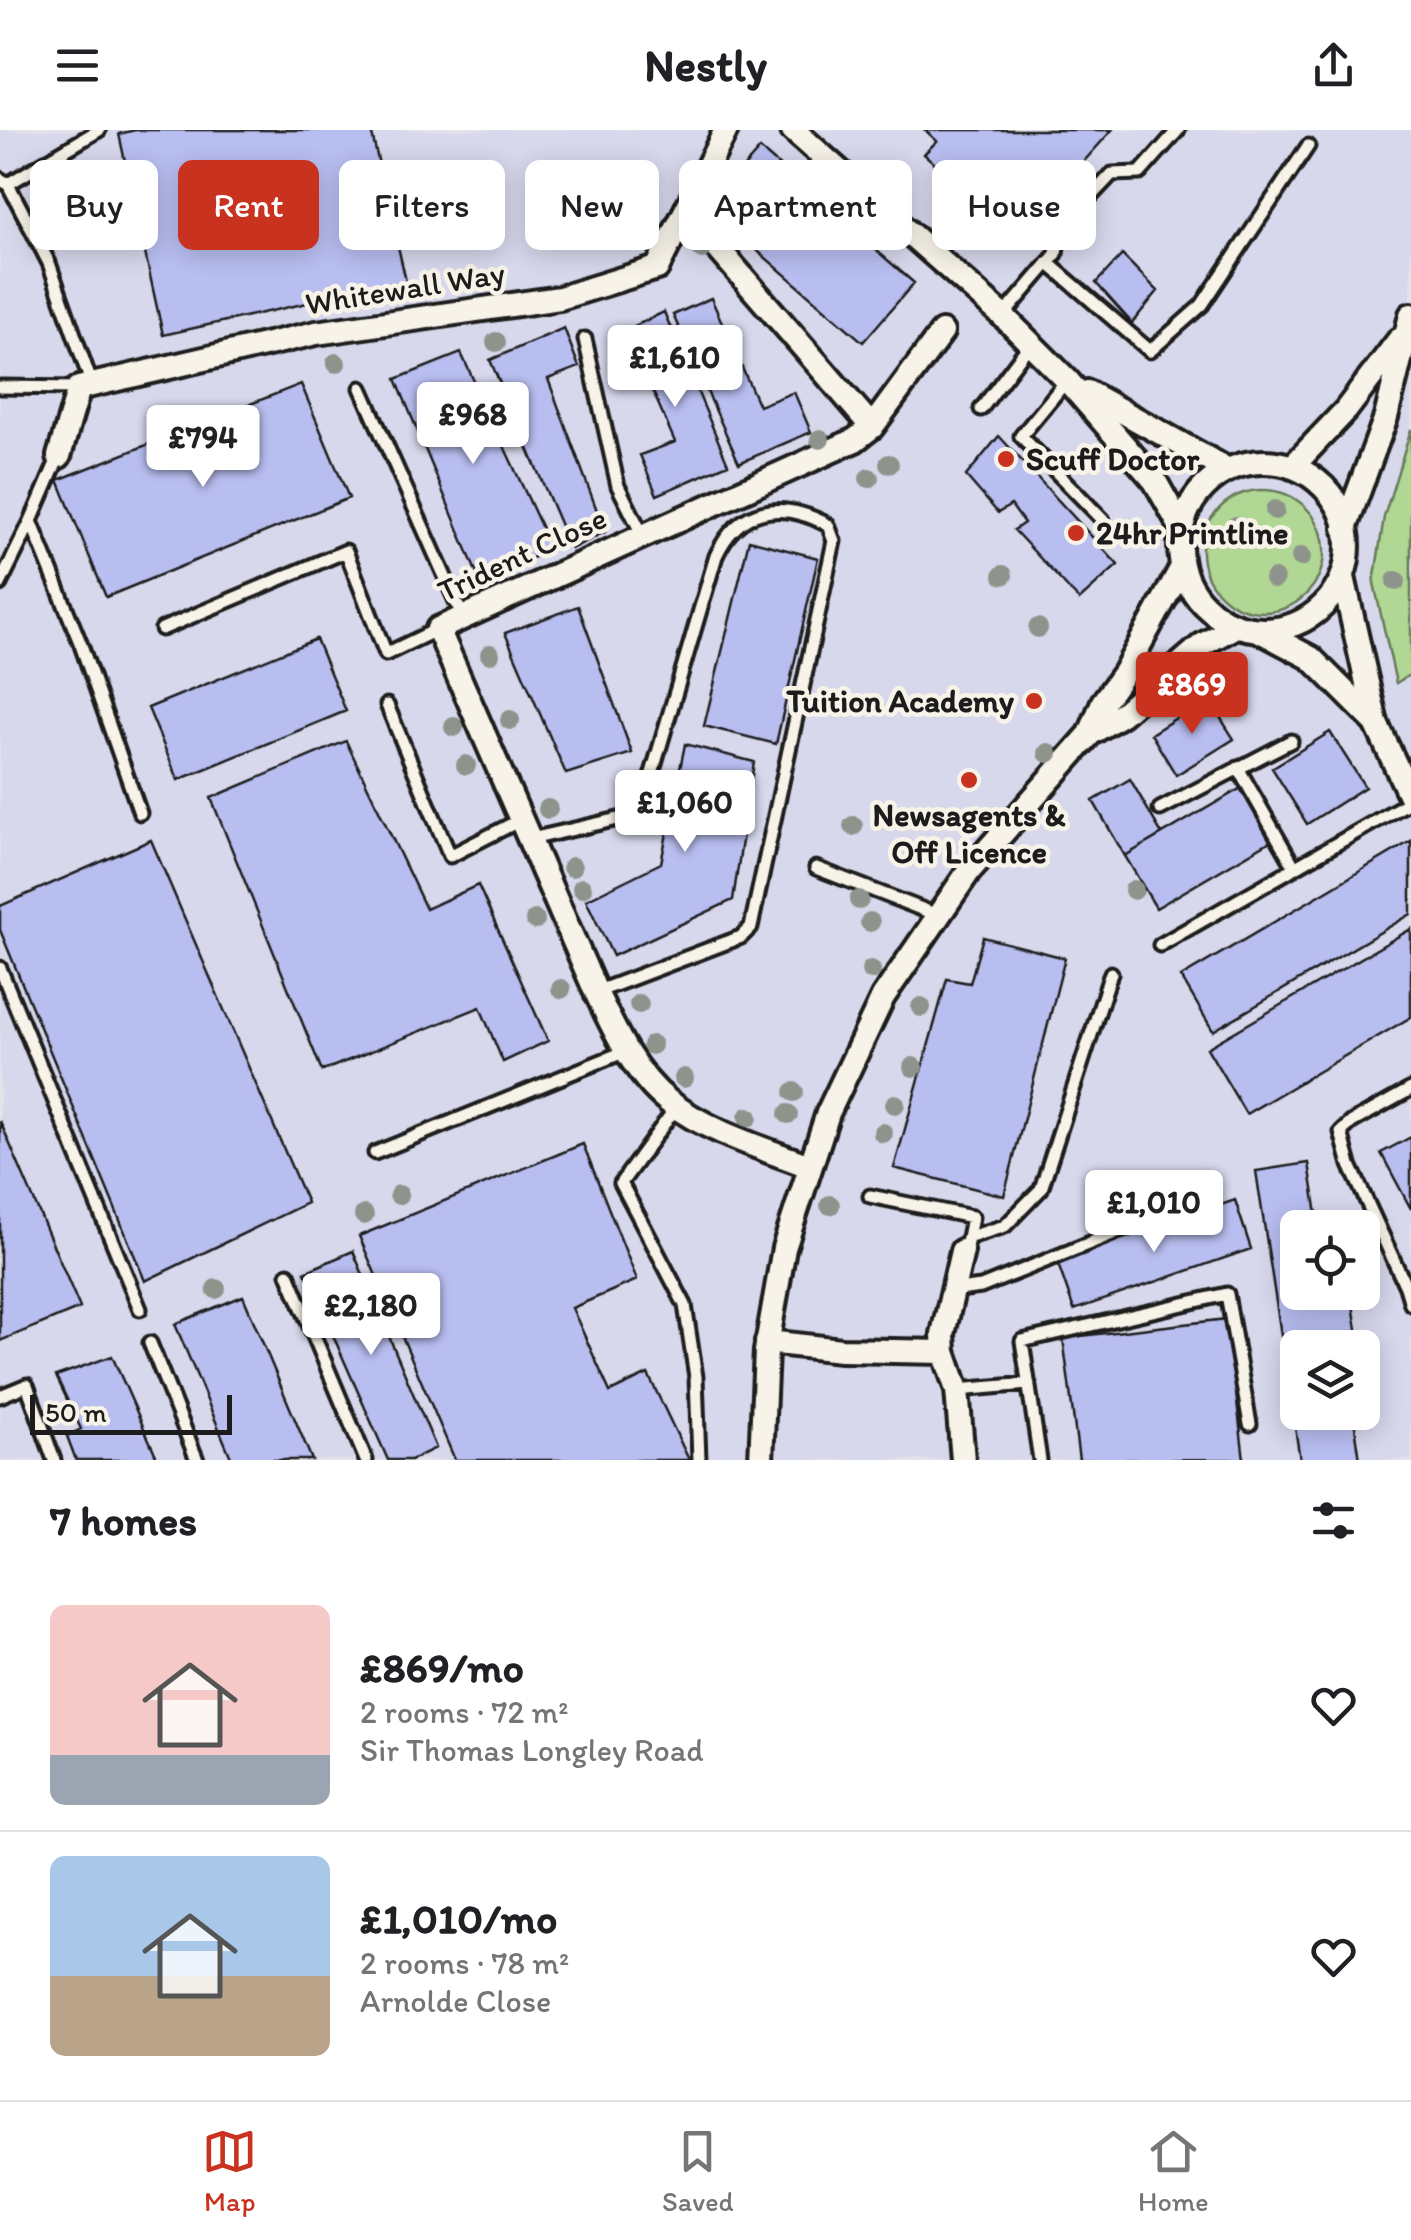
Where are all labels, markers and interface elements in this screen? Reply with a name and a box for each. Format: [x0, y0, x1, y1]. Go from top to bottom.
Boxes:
icon: menu [50, 38, 105, 93]
text: Nestly [644, 38, 767, 92]
icon: share [1306, 38, 1361, 93]
chip: Buy [30, 160, 158, 250]
chip: Rent [178, 160, 319, 250]
chip: Filters [339, 160, 505, 250]
chip: New [525, 160, 659, 250]
chip: Apartment [679, 160, 912, 250]
chip: House [932, 160, 1096, 250]
street label: Whitewall Way [302, 253, 508, 323]
pin: £1,610 [594, 325, 756, 410]
text: £1,610 [629, 338, 721, 376]
pin: £968 [414, 382, 532, 467]
text: £968 [439, 395, 507, 433]
pin: £794 [144, 405, 262, 490]
text: £794 [169, 418, 237, 456]
place label: Scuff Doctor [1026, 440, 1201, 478]
marker: Scuff Doctor [995, 448, 1017, 470]
street label: Trident Close [432, 498, 612, 610]
place label: 24hr Printline [1096, 514, 1289, 552]
marker: 24hr Printline [1065, 522, 1087, 544]
pin: £869 [1133, 652, 1251, 737]
text: £869 [1158, 665, 1226, 703]
place label: Tuition Academy [785, 682, 1015, 720]
marker: Tuition Academy [1023, 690, 1045, 712]
marker: Newsagents & Off Licence [958, 769, 980, 791]
pin: £1,060 [604, 770, 766, 855]
text: £1,060 [637, 783, 733, 821]
place label: Newsagents & Off Licence [873, 796, 1066, 871]
pin: £1,010 [1073, 1170, 1235, 1255]
text: £1,010 [1107, 1183, 1201, 1221]
map controls [1280, 1210, 1380, 1430]
button: locate [1280, 1210, 1380, 1310]
pin: £2,180 [290, 1273, 452, 1358]
text: £2,180 [324, 1286, 418, 1324]
button: layers [1280, 1330, 1380, 1430]
scale bar [30, 1390, 232, 1434]
text: 50 m [45, 1395, 107, 1429]
icon: filters [1306, 1493, 1361, 1548]
text: 7 homes [50, 1495, 197, 1546]
text: £869/mo [360, 1642, 524, 1693]
icon: home [130, 1645, 250, 1765]
icon: heart [1306, 1678, 1361, 1733]
text: 2 rooms · 72 m² [360, 1693, 568, 1731]
text: Sir Thomas Longley Road [360, 1731, 704, 1769]
text: £1,010/mo [360, 1893, 557, 1944]
icon: home [130, 1896, 250, 2016]
icon: heart [1306, 1929, 1361, 1984]
text: 2 rooms · 78 m² [360, 1944, 569, 1982]
text: Arnolde Close [360, 1982, 551, 2020]
tab: Map [202, 2124, 257, 2218]
tab: Saved [662, 2124, 733, 2218]
tab: Home [1138, 2124, 1209, 2218]

